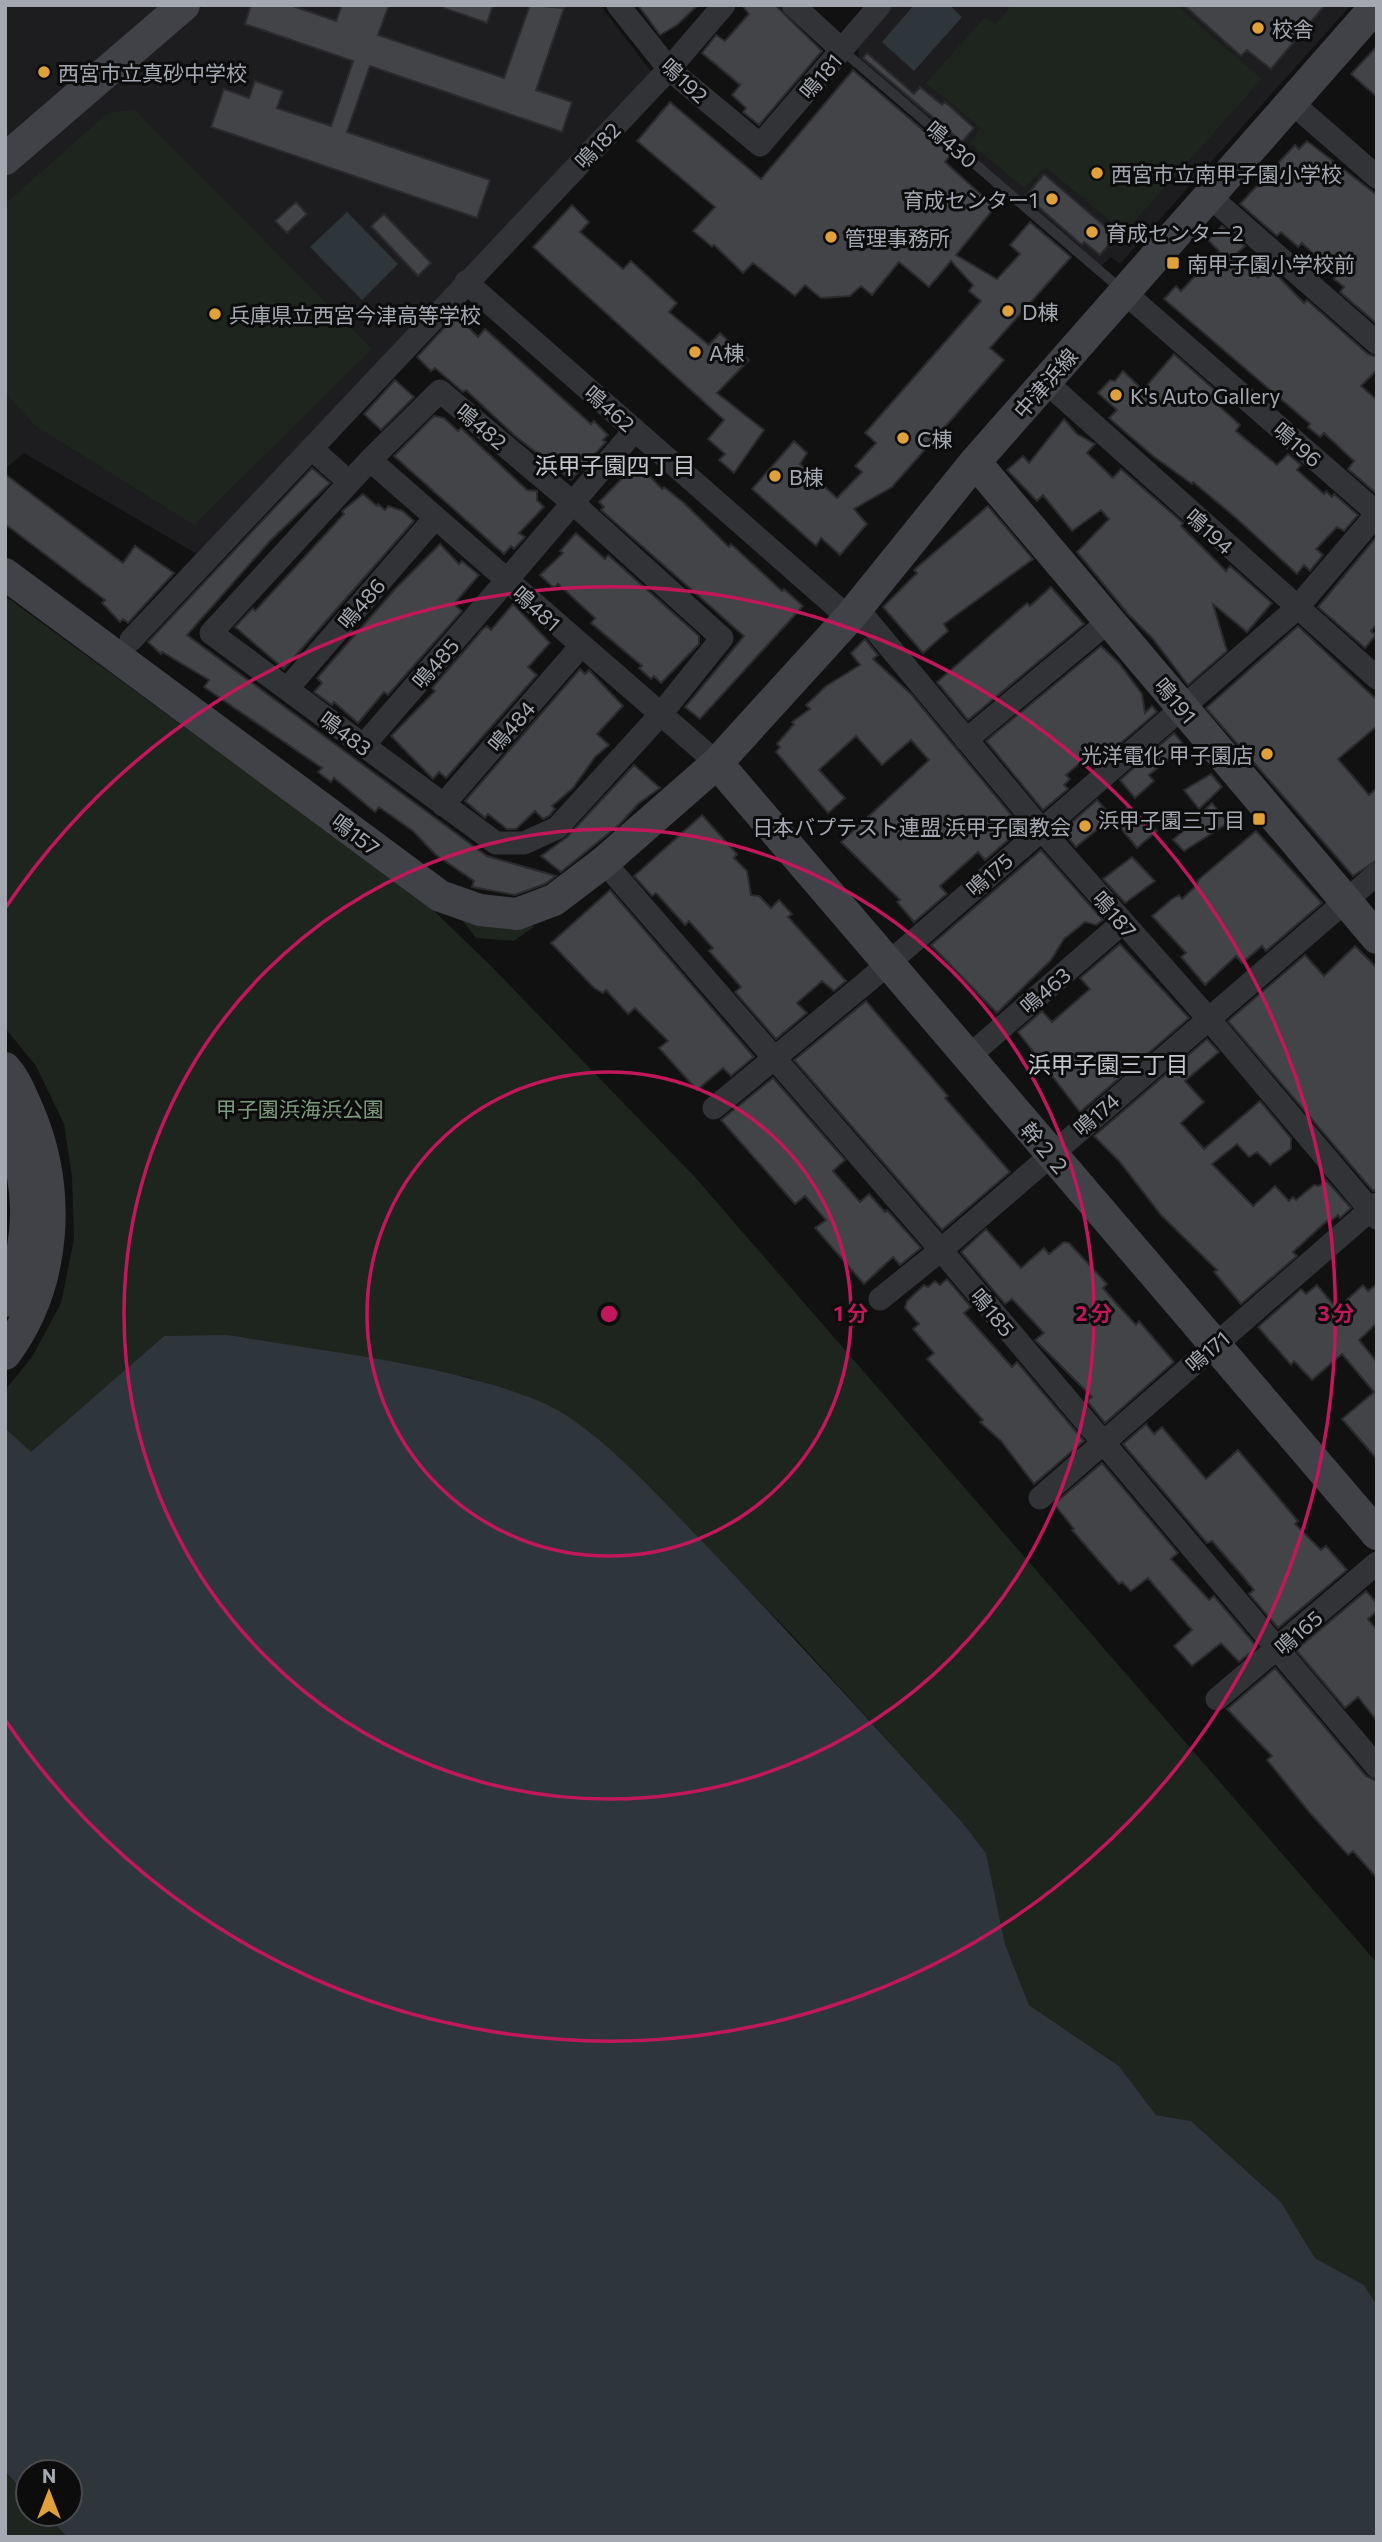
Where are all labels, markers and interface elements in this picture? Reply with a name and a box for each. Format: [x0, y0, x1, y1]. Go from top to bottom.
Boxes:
place label: 校舎 [1272, 16, 1314, 41]
marker: 校舎 [1250, 20, 1266, 36]
street label: 鳴181 [794, 48, 846, 104]
street label: 鳴192 [657, 52, 713, 108]
place label: 西宮市立真砂中学校 [58, 60, 247, 85]
marker: 西宮市立真砂中学校 [36, 64, 52, 80]
street label: 鳴430 [921, 115, 983, 173]
street label: 鳴182 [569, 117, 625, 173]
place label: 西宮市立南甲子園小学校 [1111, 161, 1342, 186]
marker: 西宮市立南甲子園小学校 [1089, 165, 1105, 181]
place label: 育成センター1 [903, 187, 1038, 212]
marker: 育成センター1 [1044, 191, 1060, 207]
place label: 育成センター2 [1106, 220, 1244, 245]
marker: 育成センター2 [1084, 224, 1100, 240]
place label: 管理事務所 [845, 225, 950, 250]
marker: 管理事務所 [823, 229, 839, 245]
place label: 南甲子園小学校前 [1187, 251, 1355, 276]
marker: 南甲子園小学校前 [1165, 255, 1181, 271]
place label: D棟 [1022, 299, 1058, 324]
place label: 兵庫県立西宮今津高等学校 [229, 302, 481, 327]
marker: D棟 [1000, 303, 1016, 319]
marker: 兵庫県立西宮今津高等学校 [207, 306, 223, 322]
place label: A棟 [709, 340, 745, 365]
street label: 中津浜線 [1008, 343, 1082, 423]
marker: A棟 [687, 344, 703, 360]
street label: 鳴462 [580, 380, 640, 436]
place label: K's Auto Gallery [1130, 383, 1280, 408]
marker: K's Auto Gallery [1108, 387, 1124, 403]
street label: 鳴482 [452, 398, 512, 454]
street label: 鳴196 [1269, 416, 1327, 472]
place label: C棟 [917, 426, 952, 451]
marker: C棟 [895, 430, 911, 446]
district label: 浜甲子園四丁目 [535, 451, 696, 479]
place label: B棟 [789, 464, 824, 489]
marker: B棟 [767, 468, 783, 484]
street label: 鳴194 [1181, 503, 1239, 559]
street label: 鳴486 [332, 572, 390, 634]
street label: 鳴481 [508, 580, 566, 636]
street label: 鳴485 [406, 633, 464, 693]
street label: 鳴191 [1150, 672, 1202, 728]
street label: 鳴484 [482, 695, 540, 756]
street label: 鳴483 [315, 705, 377, 761]
place label: 光洋電化 甲子園店 [1081, 742, 1253, 767]
marker: 光洋電化 甲子園店 [1259, 746, 1275, 762]
place label: 浜甲子園三丁目 [1098, 807, 1245, 832]
street label: 鳴157 [327, 808, 385, 860]
marker: 浜甲子園三丁目 [1251, 811, 1267, 827]
place label: 日本バプテスト連盟 浜甲子園教会 [752, 814, 1071, 839]
marker: 日本バプテスト連盟 浜甲子園教会 [1077, 818, 1093, 834]
street label: 鳴175 [961, 847, 1017, 901]
street label: 鳴187 [1088, 886, 1142, 942]
street label: 鳴463 [1015, 961, 1075, 1019]
district label: 浜甲子園三丁目 [1028, 1050, 1189, 1078]
street label: 鳴174 [1068, 1087, 1124, 1141]
park label: 甲子園浜海浜公園 [216, 1096, 384, 1121]
street label: 幹２２ [1016, 1117, 1076, 1181]
street label: 鳴185 [966, 1283, 1020, 1341]
text: 1 分 [834, 1300, 868, 1325]
text: 2 分 [1076, 1300, 1112, 1325]
text: 3 分 [1317, 1300, 1355, 1325]
centre of rings [597, 1302, 621, 1326]
street label: 鳴171 [1180, 1325, 1234, 1377]
street label: 鳴165 [1269, 1605, 1327, 1659]
north arrow [14, 2458, 84, 2528]
text: N [42, 2464, 56, 2487]

